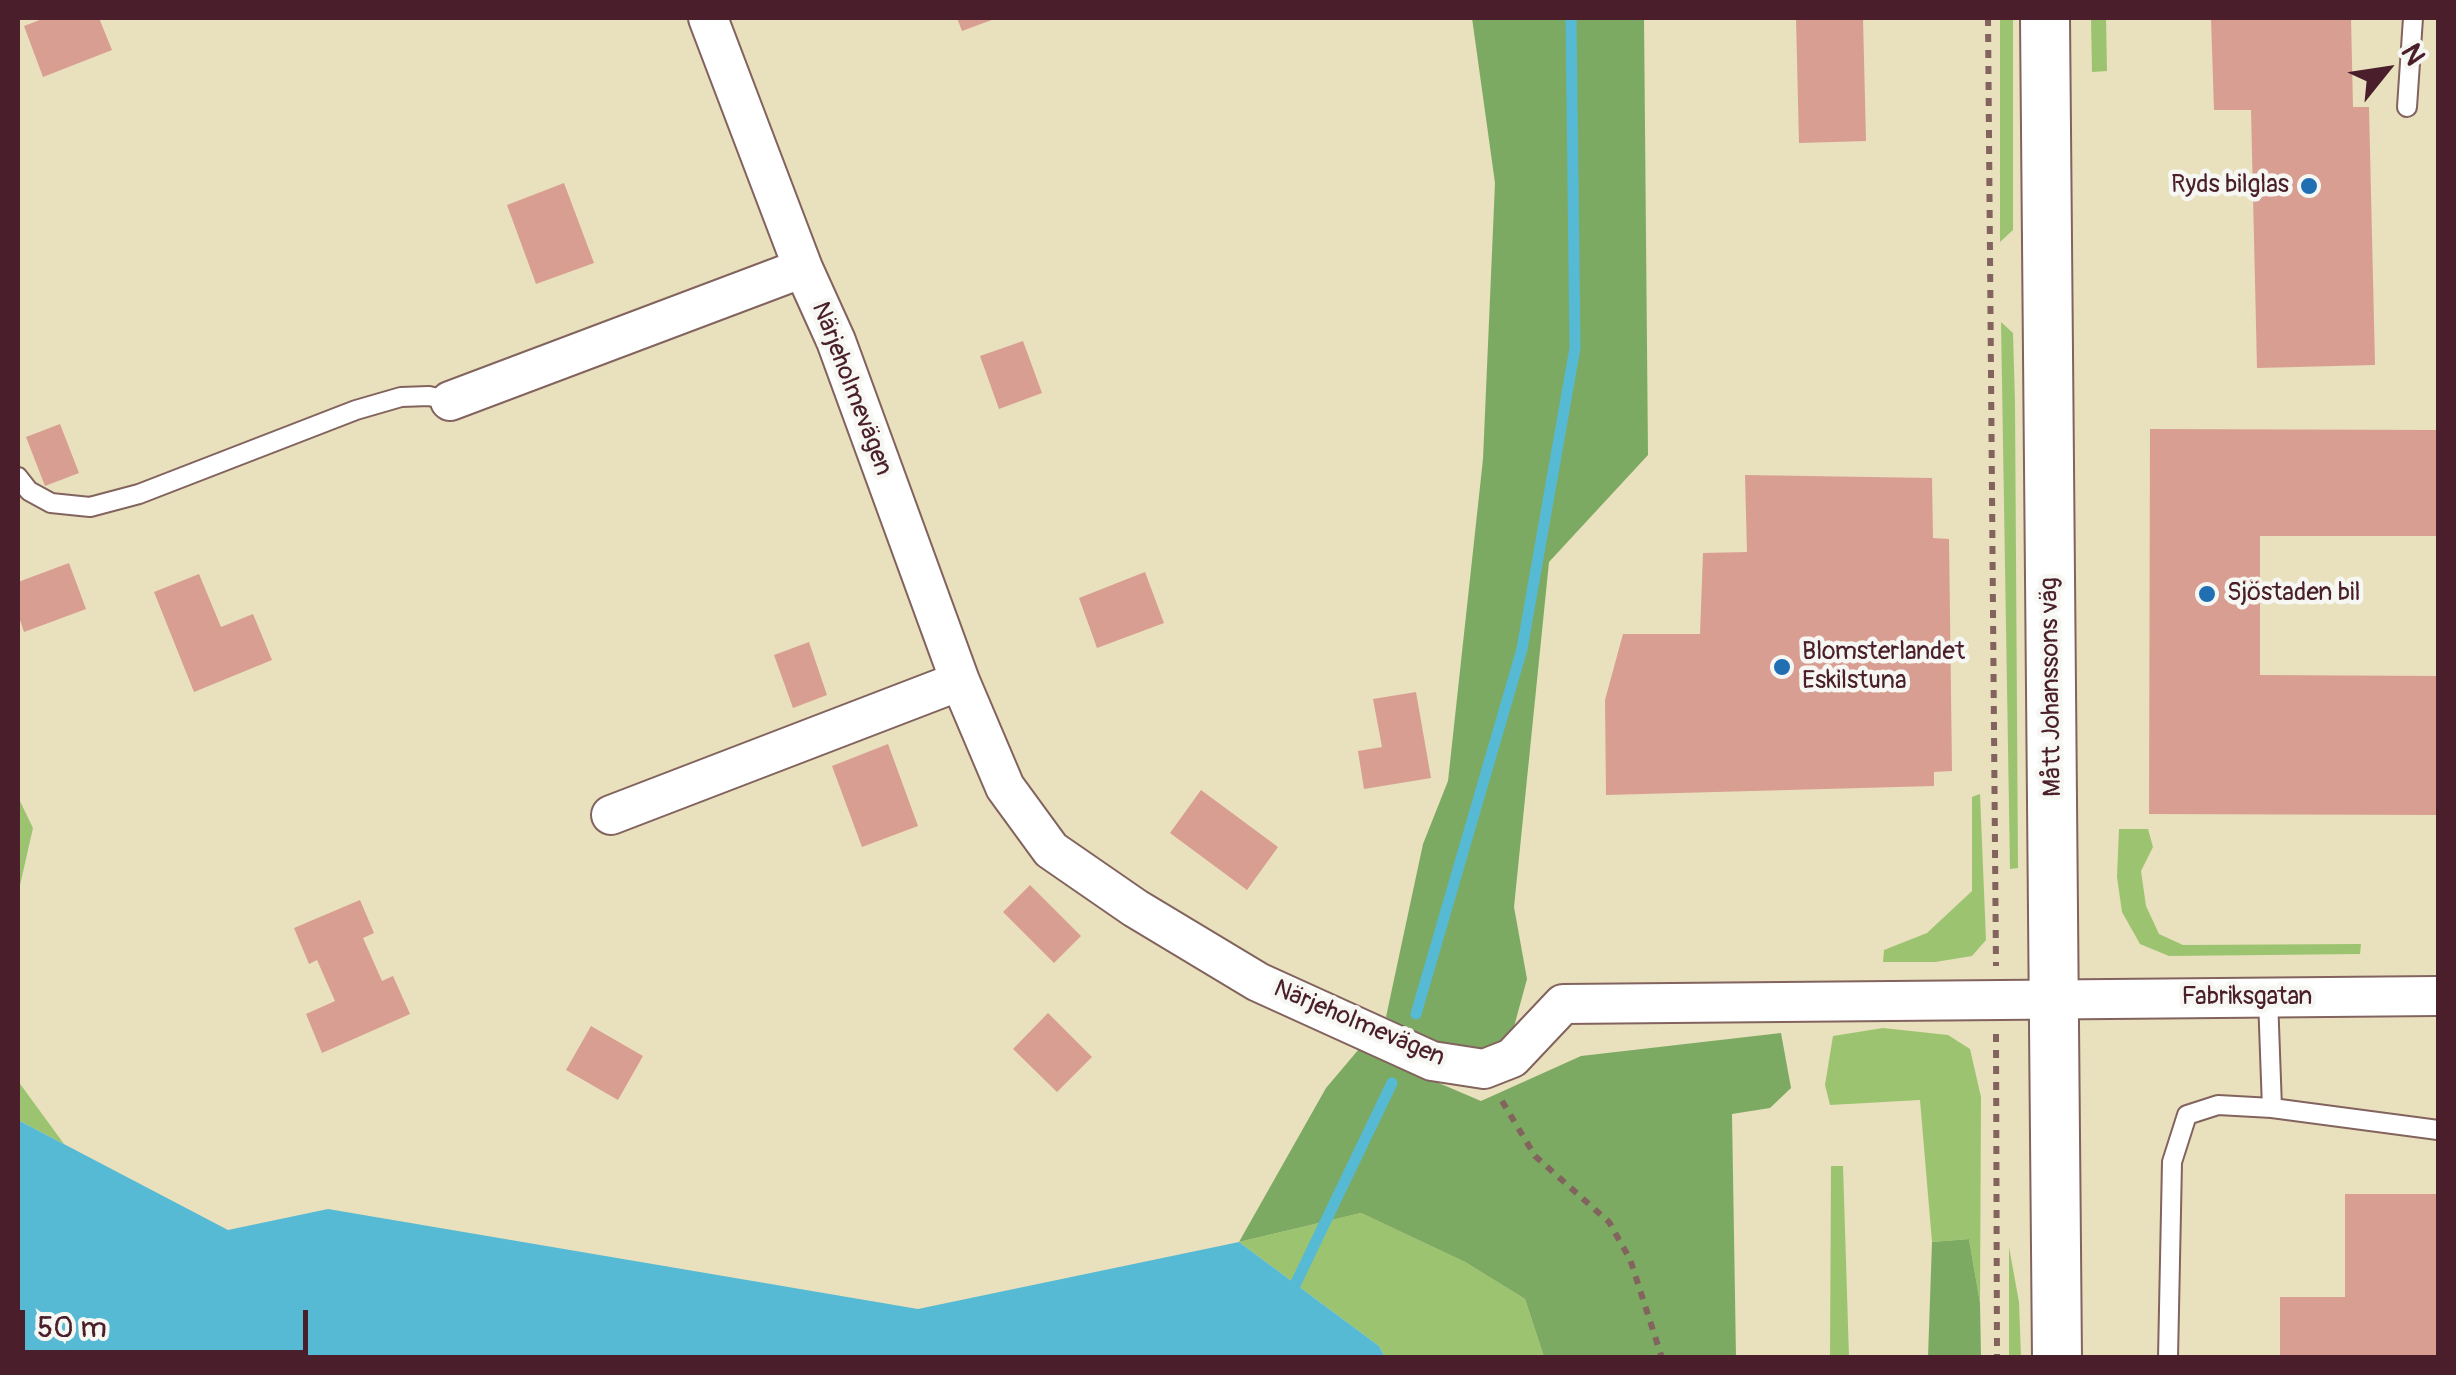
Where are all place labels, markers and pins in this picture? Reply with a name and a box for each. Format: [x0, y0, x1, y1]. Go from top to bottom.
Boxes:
place label: Ryds bilglas [2171, 171, 2289, 201]
marker: Ryds bilglas [2298, 175, 2320, 197]
place label: Sjöstaden bil [2227, 579, 2360, 609]
marker: Sjöstaden bil [2196, 583, 2218, 605]
place label: Blomsterlandet Eskilstuna [1802, 638, 1965, 697]
marker: Blomsterlandet Eskilstuna [1771, 656, 1793, 678]

